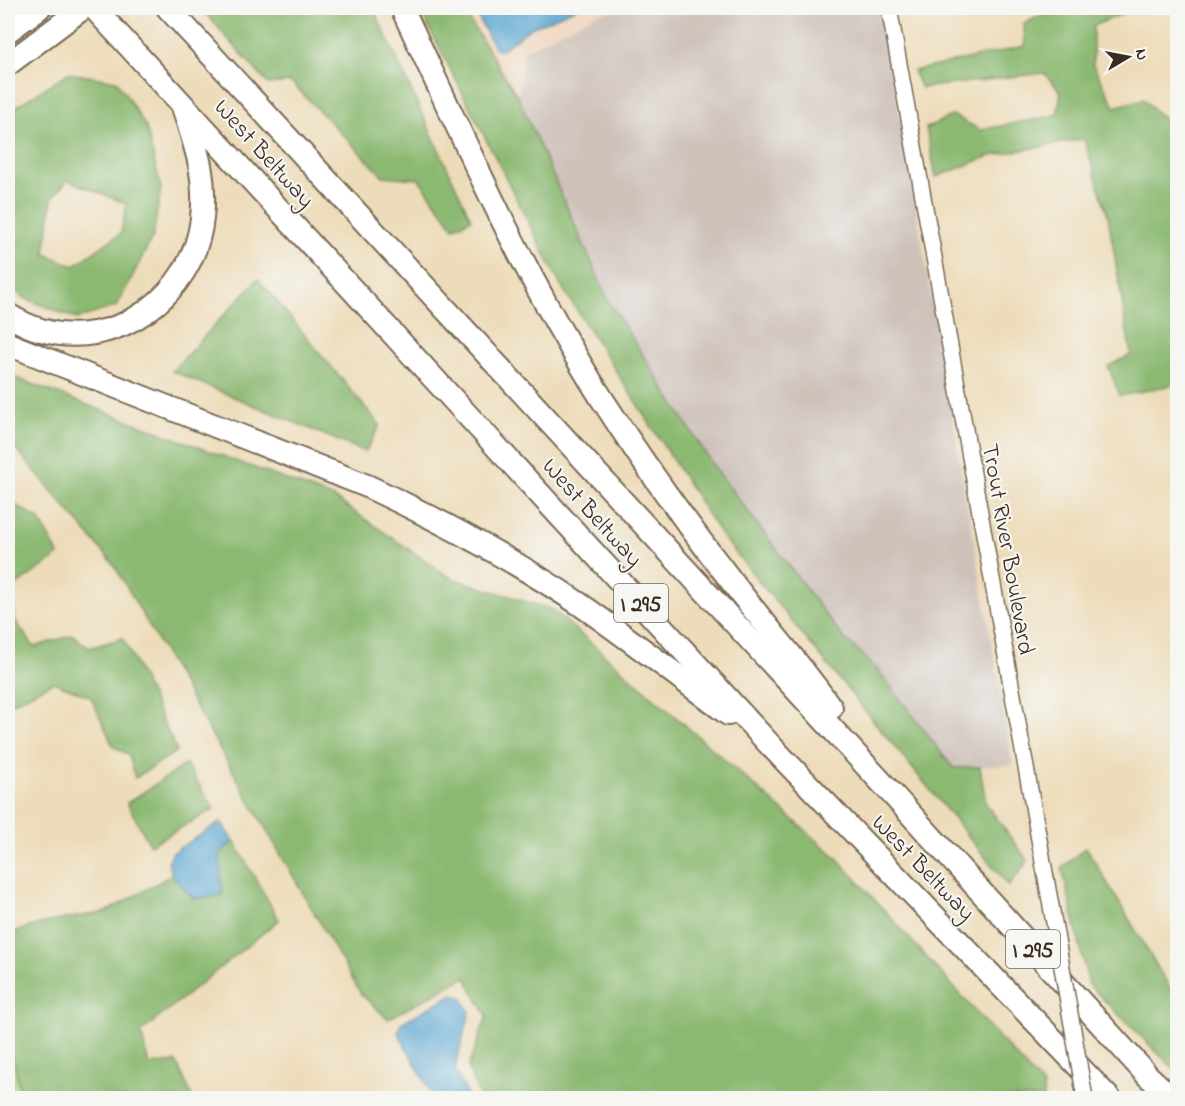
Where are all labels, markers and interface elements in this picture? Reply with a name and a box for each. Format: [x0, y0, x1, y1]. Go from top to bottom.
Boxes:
north arrow [1098, 27, 1158, 87]
text: N [1128, 47, 1154, 62]
street label: West Beltway [204, 92, 322, 218]
street label: Trout River Boulevard [971, 441, 1042, 658]
street label: West Beltway [532, 451, 650, 577]
road number: I 295 [614, 584, 668, 622]
street label: West Beltway [861, 807, 982, 931]
road number: I 295 [1006, 930, 1060, 968]

